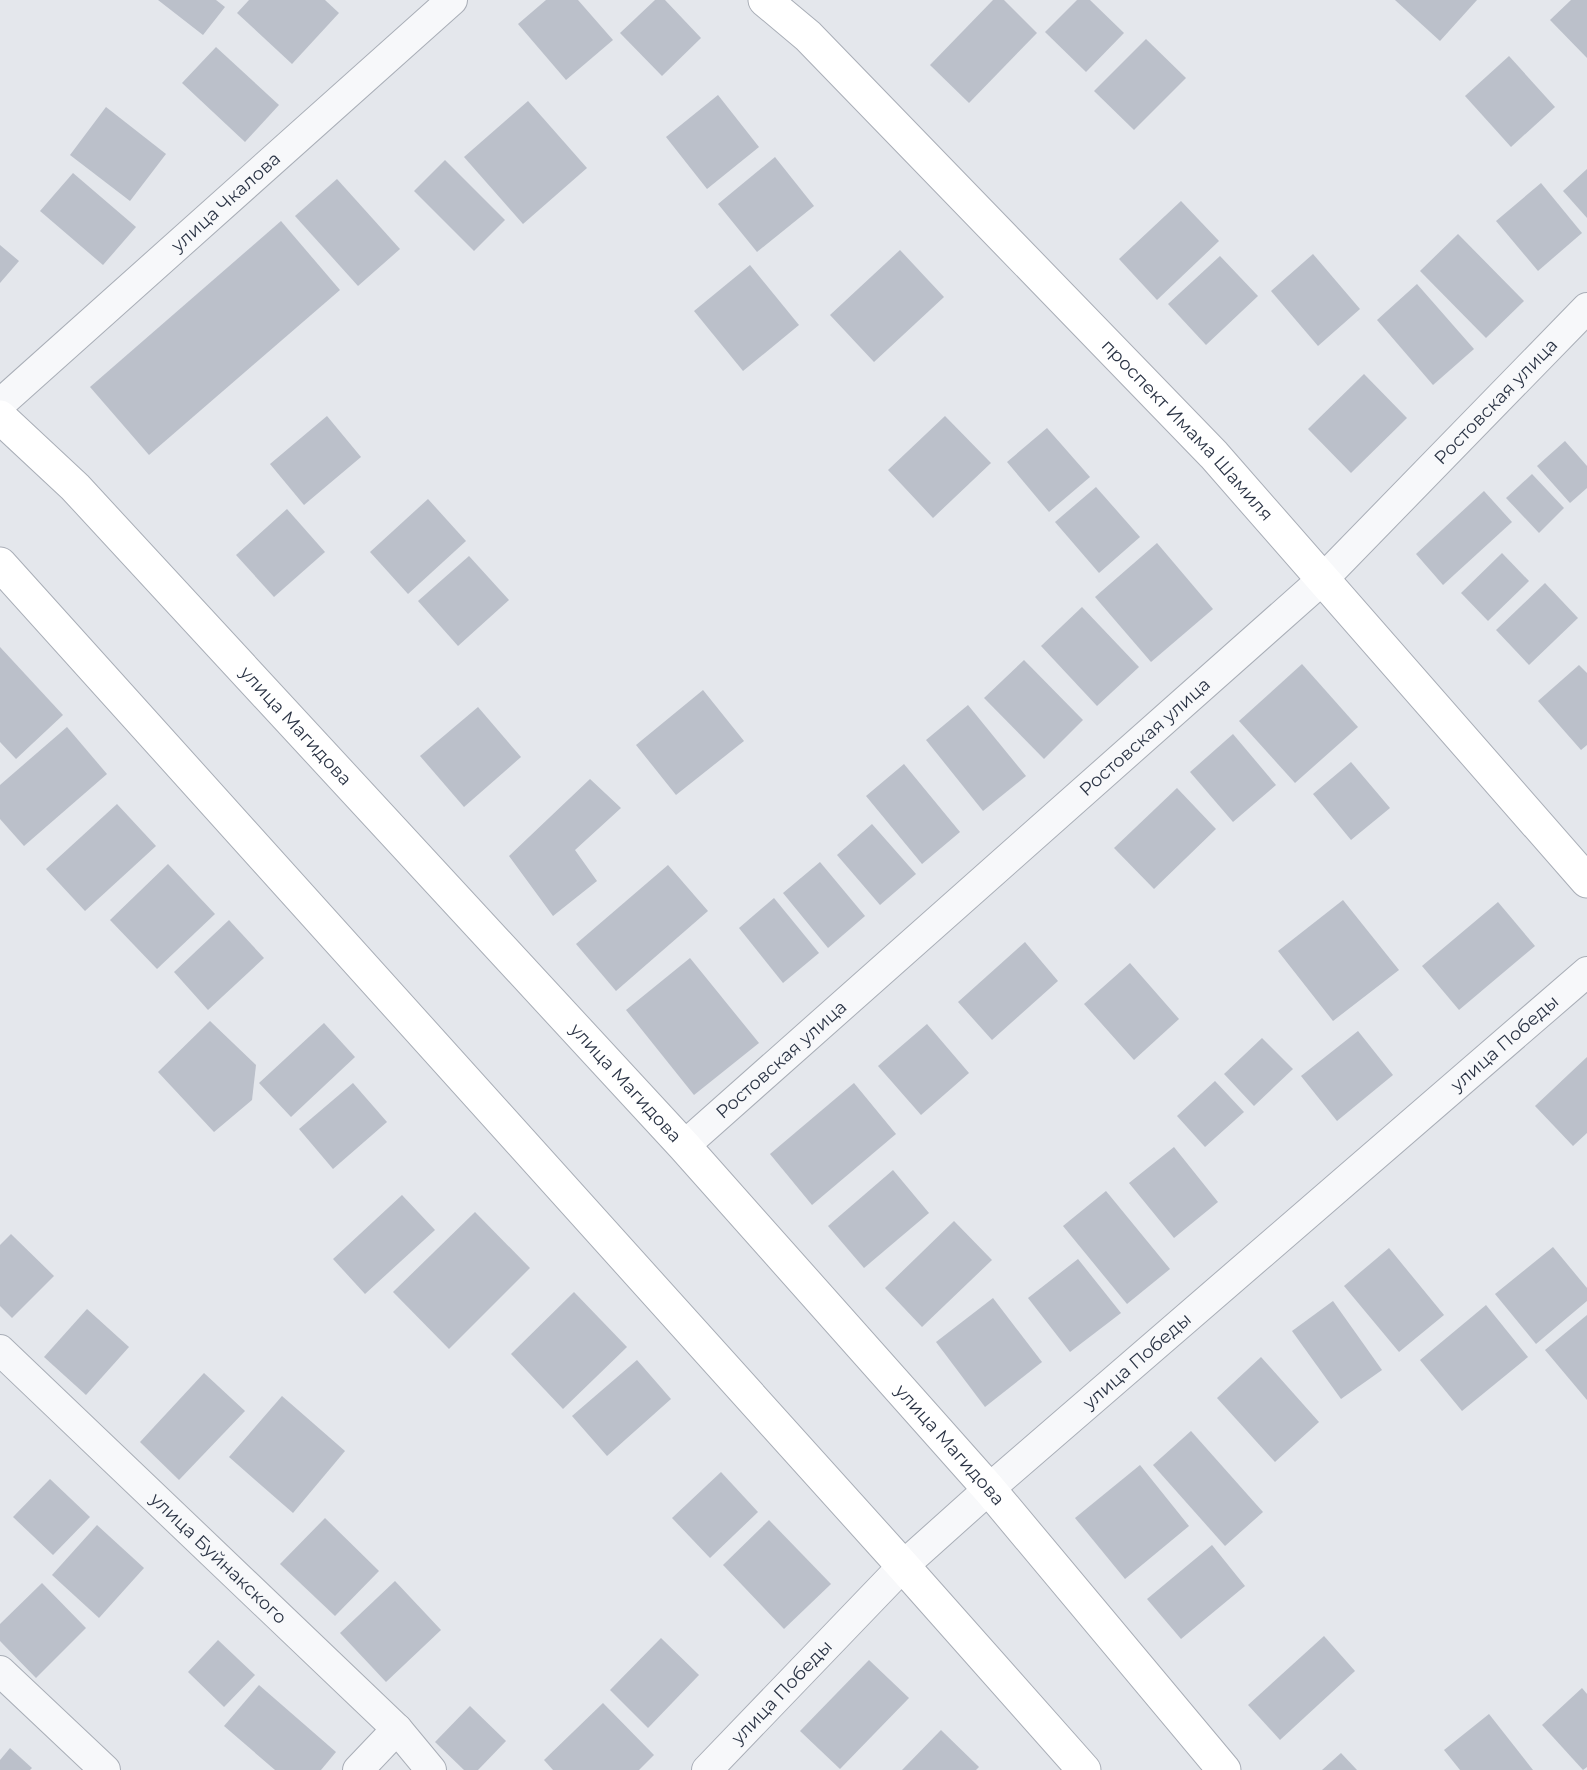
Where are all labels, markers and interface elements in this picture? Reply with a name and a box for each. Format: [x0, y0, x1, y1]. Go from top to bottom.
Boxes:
street label: улица Чкалова [166, 148, 285, 257]
street label: Ростовская улица [1430, 334, 1562, 469]
street label: проспект Имама Шамиля [1097, 335, 1278, 525]
street label: улица Магидова [235, 661, 356, 790]
street label: Ростовская улица [1075, 673, 1215, 801]
street label: улица Победы [1445, 990, 1563, 1097]
street label: Ростовская улица [711, 996, 851, 1123]
street label: улица Магидова [565, 1018, 686, 1147]
street label: улица Победы [1078, 1308, 1196, 1414]
street label: улица Магидова [890, 1379, 1009, 1510]
street label: улица Буйнакского [145, 1488, 291, 1629]
street label: улица Победы [726, 1635, 837, 1749]

